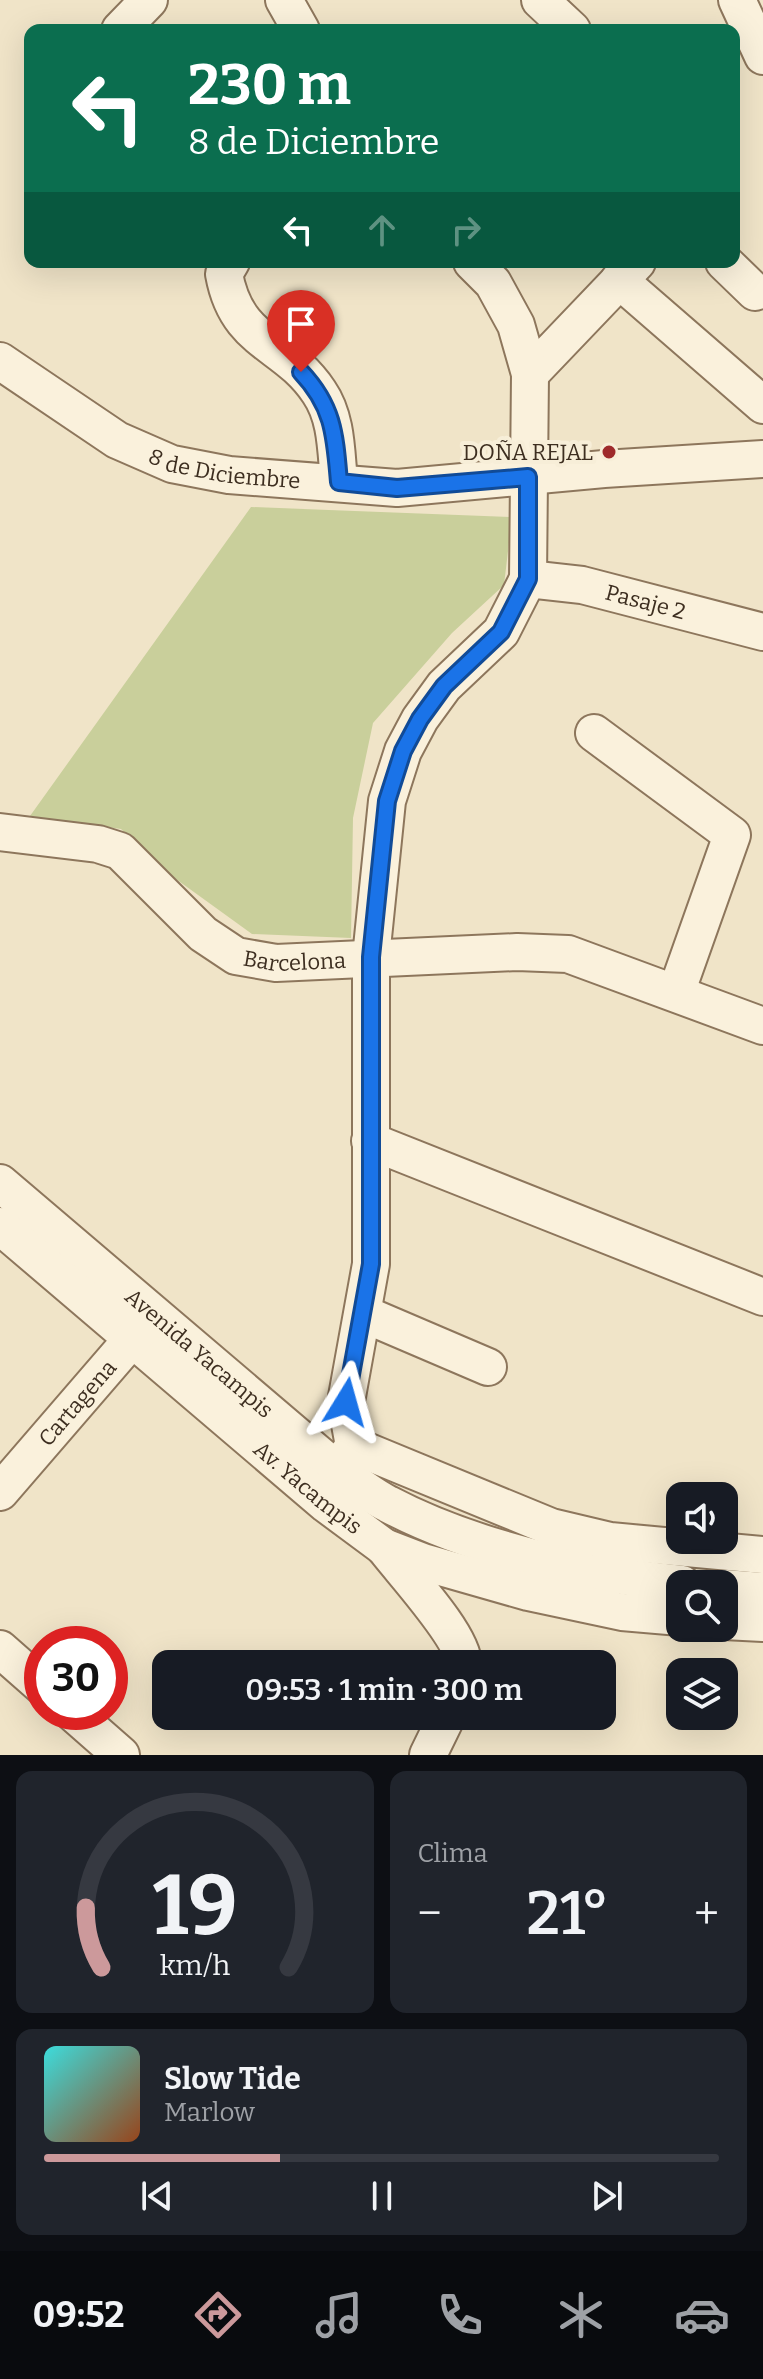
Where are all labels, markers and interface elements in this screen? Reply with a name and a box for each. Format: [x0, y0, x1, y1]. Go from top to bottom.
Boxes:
text: 230 m [188, 52, 351, 119]
icon: left [56, 56, 160, 160]
text: 8 de Diciembre [188, 120, 439, 164]
icon: left [276, 208, 320, 252]
icon: ahead [360, 208, 404, 252]
icon: right [444, 208, 488, 252]
pin [267, 290, 335, 372]
icon: arrive [279, 302, 323, 346]
place label: DOÑA REJAL [463, 439, 593, 466]
street label: 8 de Diciembre [144, 442, 301, 494]
marker: DOÑA REJAL [600, 443, 618, 461]
street label: Pasaje 2 [603, 579, 688, 625]
street label: Barcelona [241, 945, 347, 977]
street label: Avenida Yacampis [120, 1283, 279, 1424]
street label: Cartagena [33, 1354, 122, 1452]
position arrow [304, 1360, 388, 1444]
street label: Av. Yacampis [248, 1435, 367, 1540]
map controls [666, 1482, 738, 1730]
button: sound [666, 1482, 738, 1554]
button: search [666, 1570, 738, 1642]
speed limit sign: 30 [24, 1626, 128, 1730]
button: layers [666, 1658, 738, 1730]
text: 09:53 · 1 min · 300 m [245, 1672, 523, 1708]
text: Clima [418, 1838, 488, 1869]
text: 19 [152, 1856, 237, 1956]
text: 21° [526, 1878, 609, 1950]
text: − [418, 1887, 442, 1940]
text: + [694, 1887, 719, 1940]
text: km/h [159, 1948, 230, 1983]
text: Slow Tide [164, 2061, 301, 2097]
text: Marlow [164, 2097, 255, 2128]
icon: previous [135, 2174, 179, 2218]
icon: pause [360, 2174, 404, 2218]
icon: next [585, 2174, 629, 2218]
icon: directions [190, 2287, 246, 2343]
icon: music [311, 2287, 367, 2343]
icon: phone [432, 2287, 488, 2343]
icon: climate [553, 2287, 609, 2343]
icon: car [674, 2287, 730, 2343]
text: 09:52 [33, 2293, 125, 2337]

